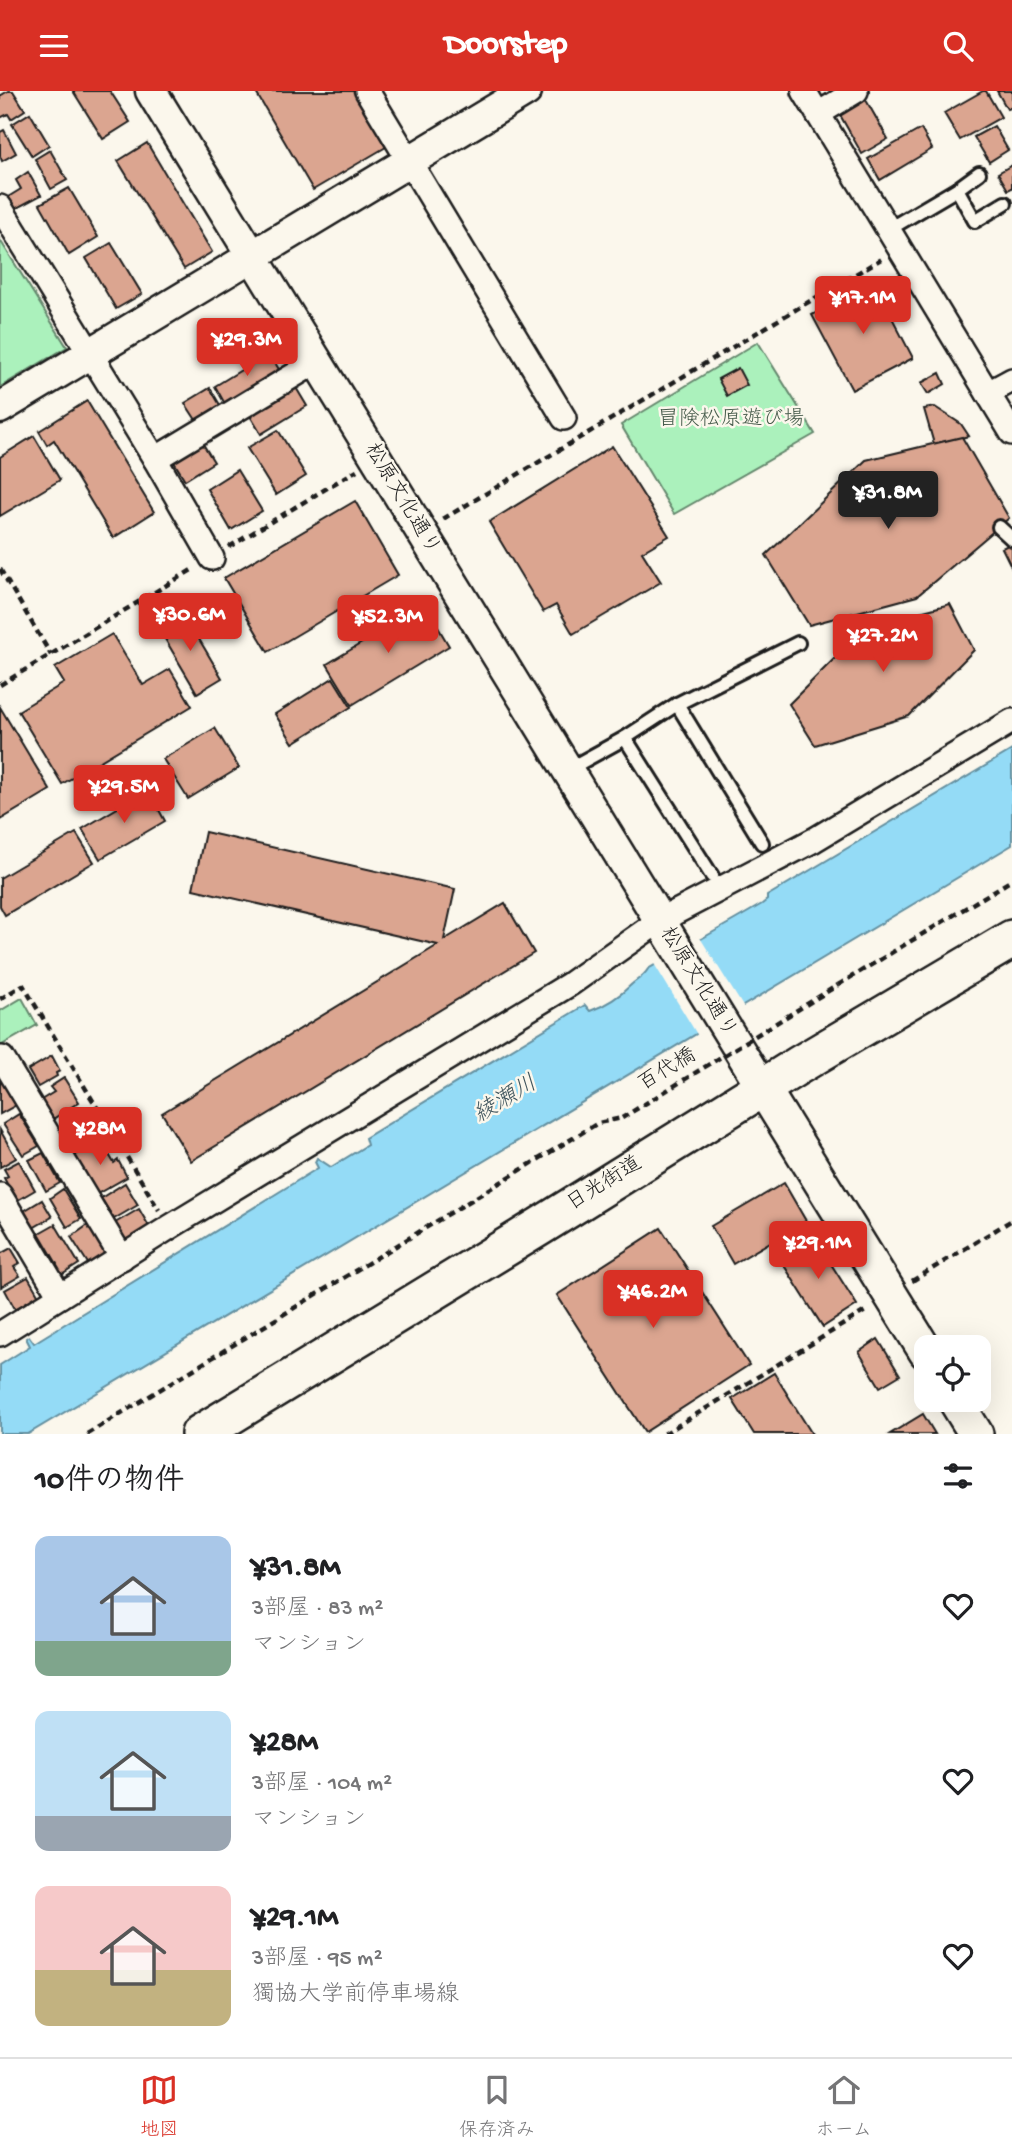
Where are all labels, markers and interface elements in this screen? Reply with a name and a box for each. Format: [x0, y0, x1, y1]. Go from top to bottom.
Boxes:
icon: menu [35, 27, 73, 65]
text: Doorstep [445, 27, 567, 65]
icon: search [939, 27, 977, 65]
pin: ¥17.1M [806, 277, 920, 336]
text: ¥17.1M [831, 285, 895, 312]
pin: ¥29.3M [190, 319, 304, 378]
text: ¥29.3M [213, 327, 281, 354]
park label: 冒険松原遊び場 [658, 407, 805, 433]
street label: 松原文化通り [358, 439, 445, 560]
pin: ¥31.8M [831, 471, 945, 531]
text: ¥31.8M [854, 480, 922, 507]
pin: ¥30.6M [133, 594, 247, 653]
pin: ¥52.3M [331, 595, 445, 655]
text: ¥30.6M [155, 602, 225, 629]
text: ¥52.3M [353, 604, 423, 631]
pin: ¥27.2M [826, 615, 940, 674]
text: ¥27.2M [849, 623, 917, 650]
pin: ¥29.5M [67, 765, 181, 825]
text: ¥29.5M [90, 774, 158, 801]
street label: 松原文化通り [653, 922, 742, 1043]
street label: 百代橋 [634, 1042, 701, 1098]
water label: 綾瀬川 [469, 1070, 543, 1129]
pin: ¥28M [59, 1107, 141, 1167]
text: ¥28M [75, 1116, 125, 1143]
street label: 日光街道 [562, 1151, 647, 1218]
pin: ¥29.1M [761, 1221, 875, 1281]
text: ¥29.1M [785, 1230, 851, 1257]
pin: ¥46.2M [596, 1271, 710, 1330]
text: ¥46.2M [619, 1279, 687, 1306]
map controls [914, 1335, 991, 1412]
button: locate [914, 1335, 991, 1412]
icon: filters [939, 1457, 977, 1495]
text: 10件の物件 [35, 1465, 184, 1500]
text: ¥31.8M [252, 1552, 340, 1587]
icon: home [91, 1564, 175, 1648]
icon: heart [939, 1587, 977, 1625]
text: 3部屋 · 83 m² [252, 1596, 383, 1623]
text: マンション [252, 1632, 366, 1659]
text: ¥28M [252, 1727, 318, 1762]
icon: home [91, 1739, 175, 1823]
icon: heart [939, 1762, 977, 1800]
text: 3部屋 · 104 m² [252, 1771, 392, 1798]
text: マンション [252, 1807, 366, 1834]
text: ¥29.1M [252, 1902, 338, 1937]
icon: home [91, 1914, 175, 1998]
icon: heart [939, 1937, 977, 1975]
text: 3部屋 · 95 m² [252, 1946, 383, 1973]
text: 獨協大学前停車場線 [252, 1982, 459, 2009]
tab: 地図 [140, 2071, 178, 2143]
tab: 保存済み [459, 2071, 535, 2143]
tab: ホーム [815, 2071, 872, 2143]

